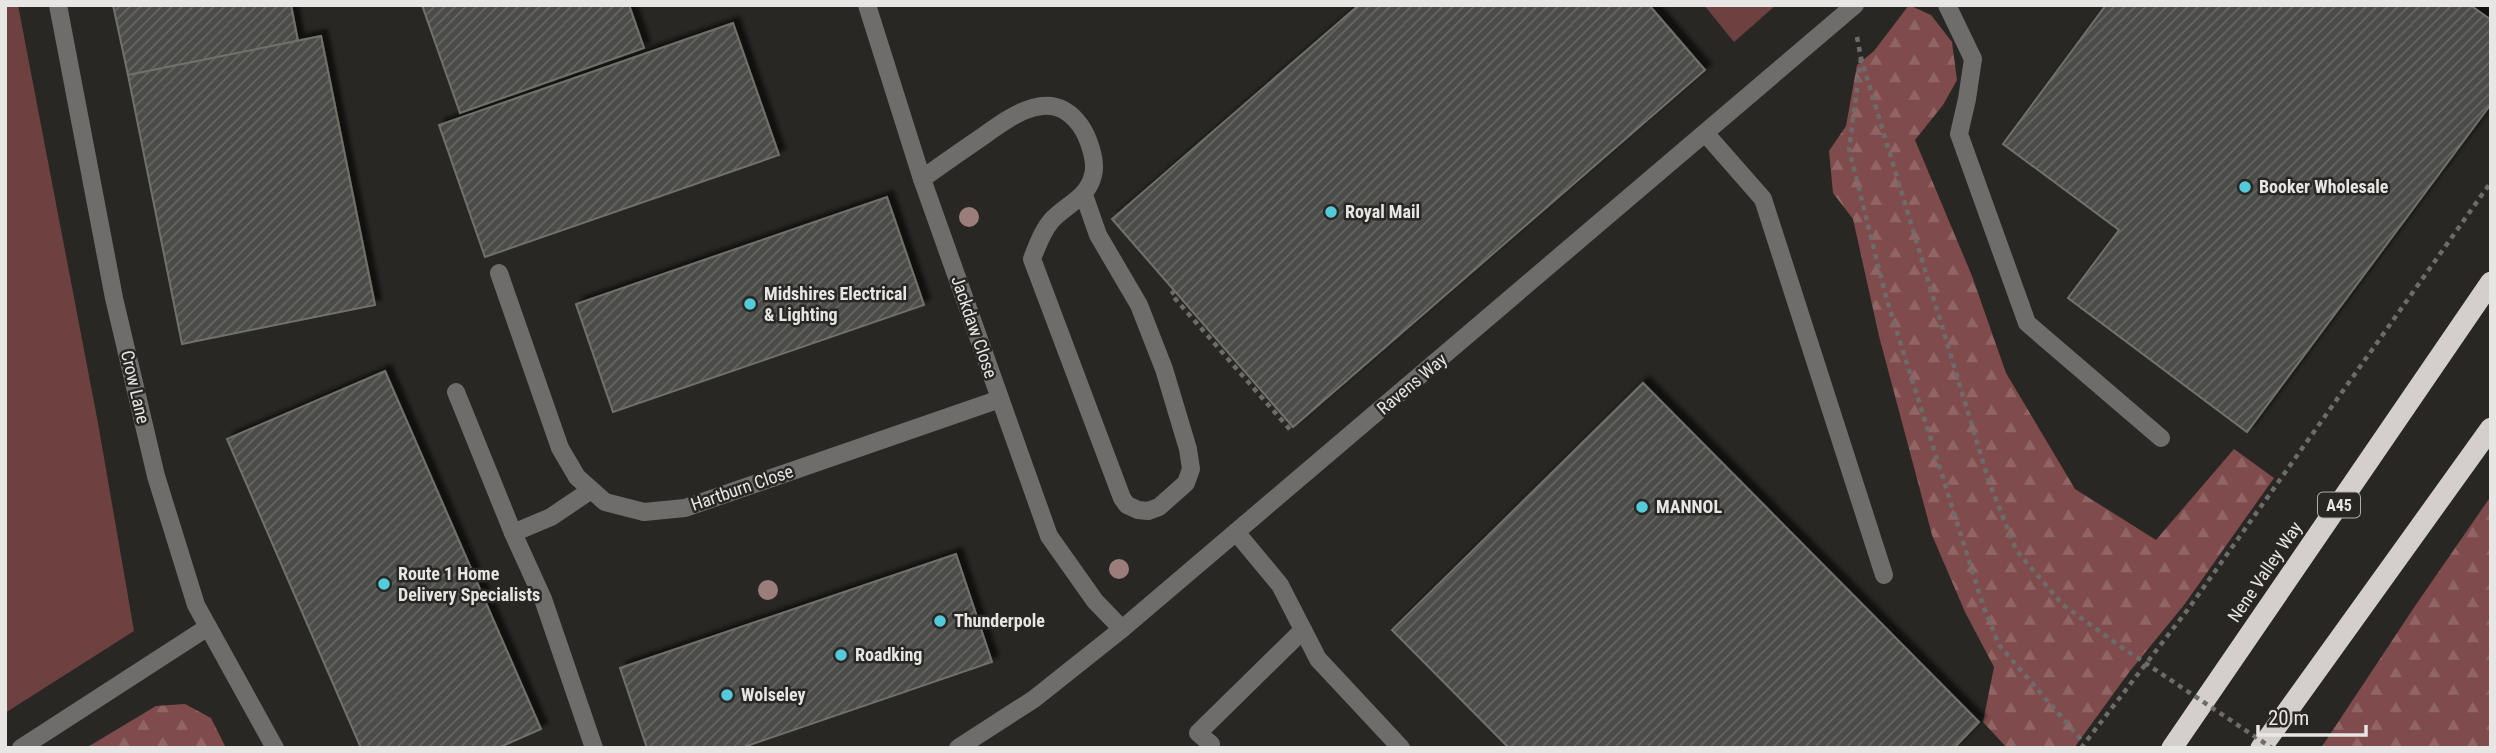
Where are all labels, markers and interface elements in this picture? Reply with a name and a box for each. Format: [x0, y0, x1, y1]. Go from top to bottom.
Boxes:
place label: Booker Wholesale [2259, 176, 2389, 197]
marker: Booker Wholesale [2237, 179, 2253, 195]
place label: Royal Mail [1345, 201, 1420, 222]
marker: Royal Mail [1323, 204, 1339, 220]
street label: Jackdaw Close [947, 273, 1002, 381]
place label: Midshires Electrical & Lighting [764, 283, 907, 325]
marker: Midshires Electrical & Lighting [742, 296, 758, 312]
street label: Crow Lane [117, 348, 154, 426]
street label: Ravens Way [1373, 348, 1451, 419]
street label: Hartburn Close [688, 460, 796, 515]
road number: A45 [2318, 492, 2360, 518]
place label: MANNOL [1656, 496, 1722, 517]
marker: MANNOL [1634, 499, 1650, 515]
street label: Nene Valley Way [2223, 517, 2306, 626]
place label: Route 1 Home Delivery Specialists [398, 563, 540, 605]
marker: Route 1 Home Delivery Specialists [376, 576, 392, 592]
place label: Thunderpole [954, 610, 1045, 631]
marker: Thunderpole [932, 613, 948, 629]
place label: Roadking [855, 644, 922, 665]
marker: Roadking [833, 647, 849, 663]
place label: Wolseley [741, 684, 806, 705]
marker: Wolseley [719, 687, 735, 703]
scale bar [2258, 694, 2366, 738]
text: 20 m [2268, 706, 2309, 730]

